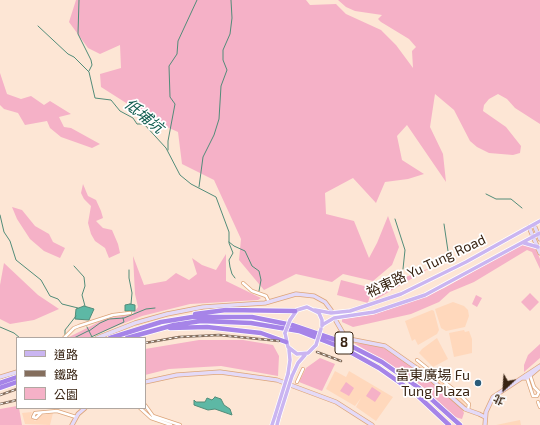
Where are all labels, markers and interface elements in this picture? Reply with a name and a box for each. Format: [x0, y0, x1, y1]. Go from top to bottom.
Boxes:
water label: 低埔坑 [121, 95, 167, 137]
street label: 裕東路 Yu Tung Road [364, 231, 488, 301]
road number: 8 [335, 332, 353, 354]
legend [16, 337, 146, 409]
text: 道路 [54, 347, 78, 361]
text: 鐵路 [54, 367, 78, 381]
place label: 富東廣場 Fu Tung Plaza [396, 367, 470, 400]
north arrow [484, 369, 524, 409]
marker: 富東廣場 Fu Tung Plaza [473, 378, 483, 388]
text: 公園 [54, 387, 78, 401]
text: 北 [491, 392, 506, 409]

